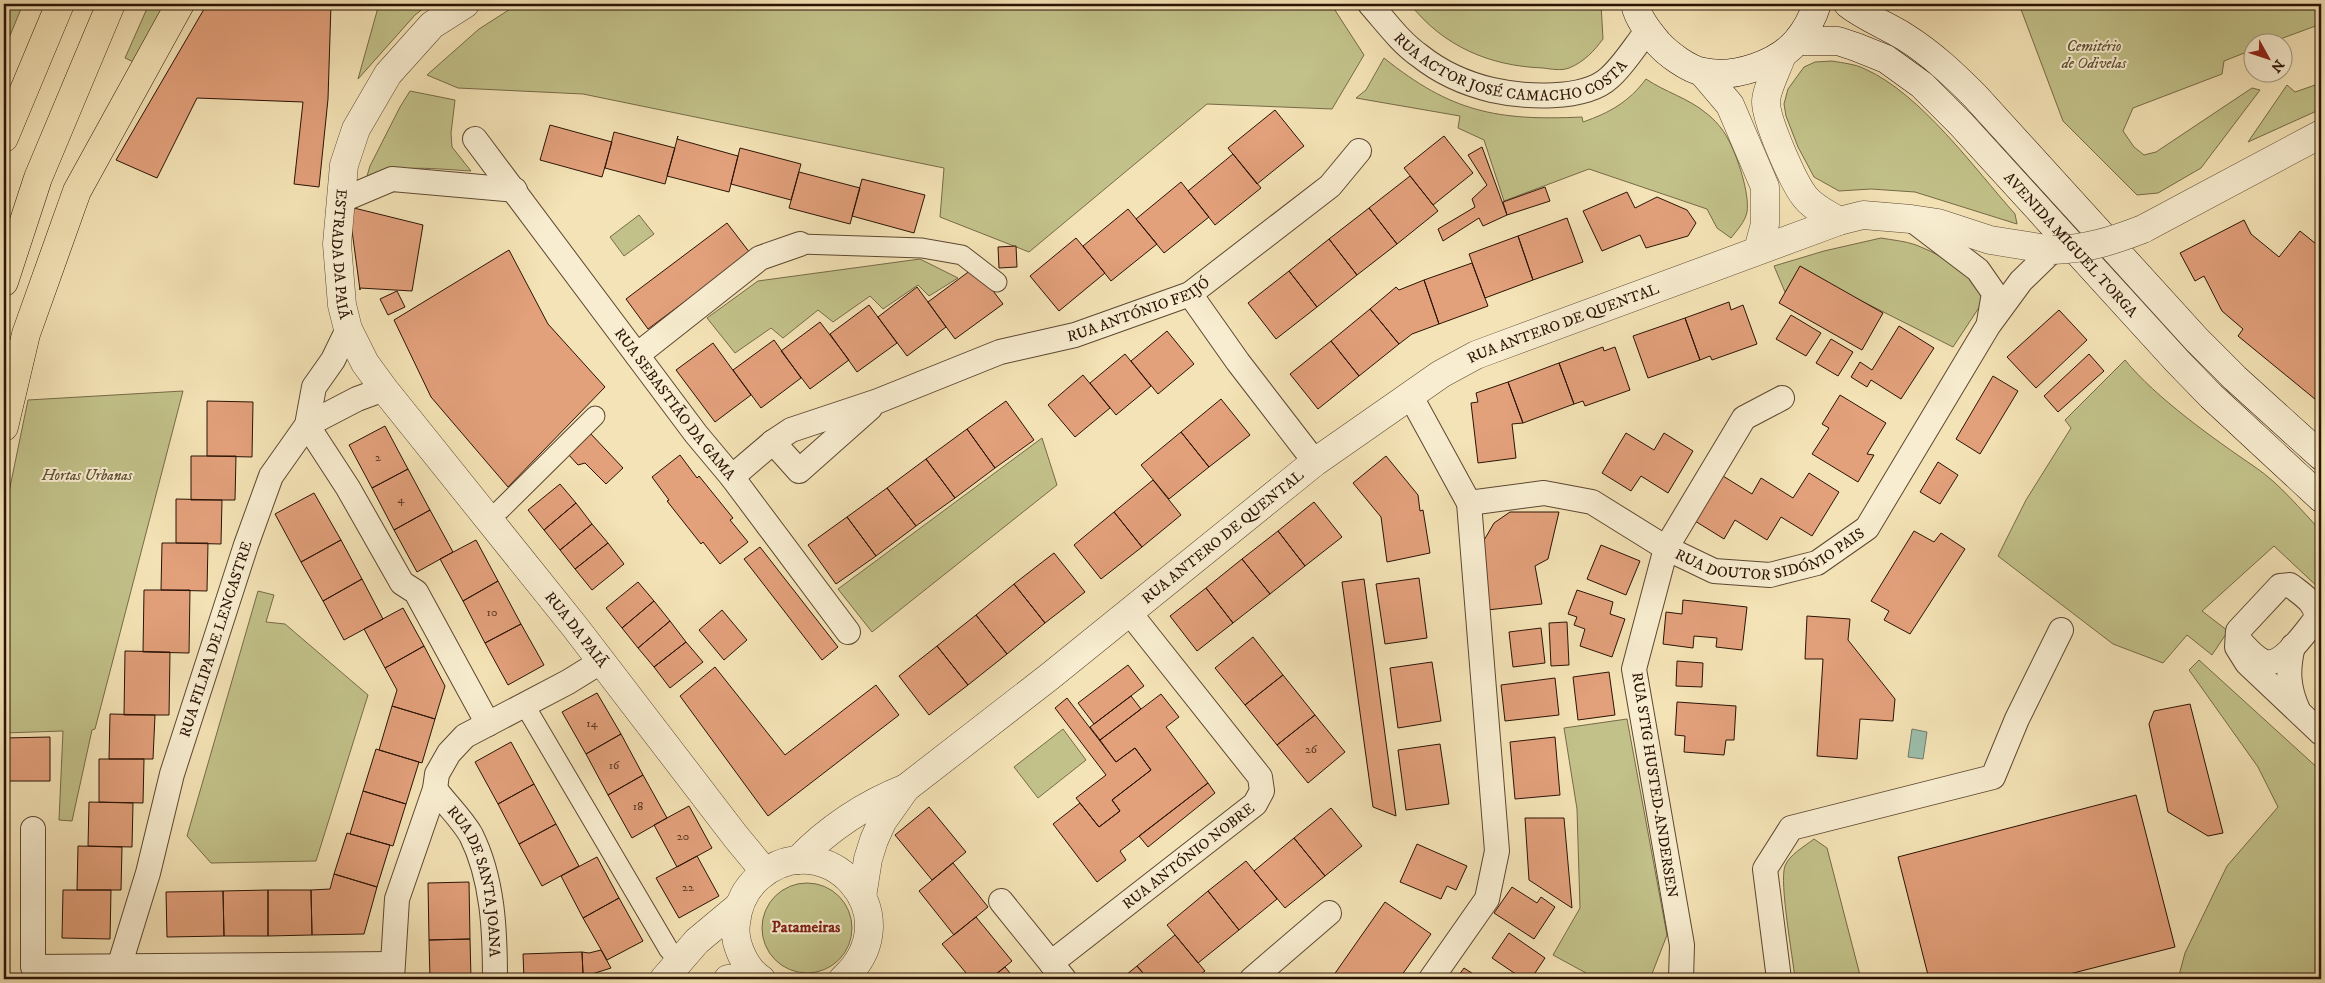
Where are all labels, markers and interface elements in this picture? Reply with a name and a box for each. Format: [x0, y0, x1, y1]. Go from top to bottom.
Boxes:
street label: RUA ACTOR JOSÉ CAMACHO COSTA [1389, 29, 1632, 106]
north arrow [2242, 32, 2292, 82]
park label: Cemitério de Odivelas [2061, 37, 2127, 73]
text: N [2266, 56, 2288, 76]
street label: AVENIDA MIGUEL TORGA [2000, 168, 2142, 322]
street label: ESTRADA DA PAIÃ [327, 188, 355, 322]
street label: RUA ANTÓNIO FEIJÓ [1065, 273, 1214, 346]
street label: RUA ANTERO DE QUENTAL [1464, 279, 1662, 368]
street label: RUA SEBASTIÃO DA GAMA [610, 324, 740, 484]
house number: 2 [375, 450, 381, 465]
park label: Hortas Urbanas [41, 466, 133, 485]
street label: RUA ANTERO DE QUENTAL [1138, 466, 1308, 608]
house number: 4 [398, 492, 406, 507]
street label: RUA DOUTOR SIDÓNIO PAIS [1672, 524, 1868, 585]
street label: RUA FILIPA DE LENCASTRE [175, 538, 257, 740]
street label: RUA DA PAIÃ [540, 588, 613, 672]
house number: 10 [487, 605, 497, 620]
street label: RUA STIG HUSTED-ANDERSEN [1627, 671, 1682, 899]
house number: 14 [586, 716, 599, 731]
house number: 26 [1305, 742, 1318, 757]
house number: 16 [609, 758, 620, 773]
house number: 18 [633, 799, 643, 814]
street label: RUA ANTÓNIO NOBRE [1119, 799, 1259, 914]
street label: RUA DE SANTA JOANA [443, 802, 504, 958]
house number: 20 [677, 829, 689, 844]
house number: 22 [682, 880, 694, 895]
district label: Patameiras [772, 917, 841, 937]

